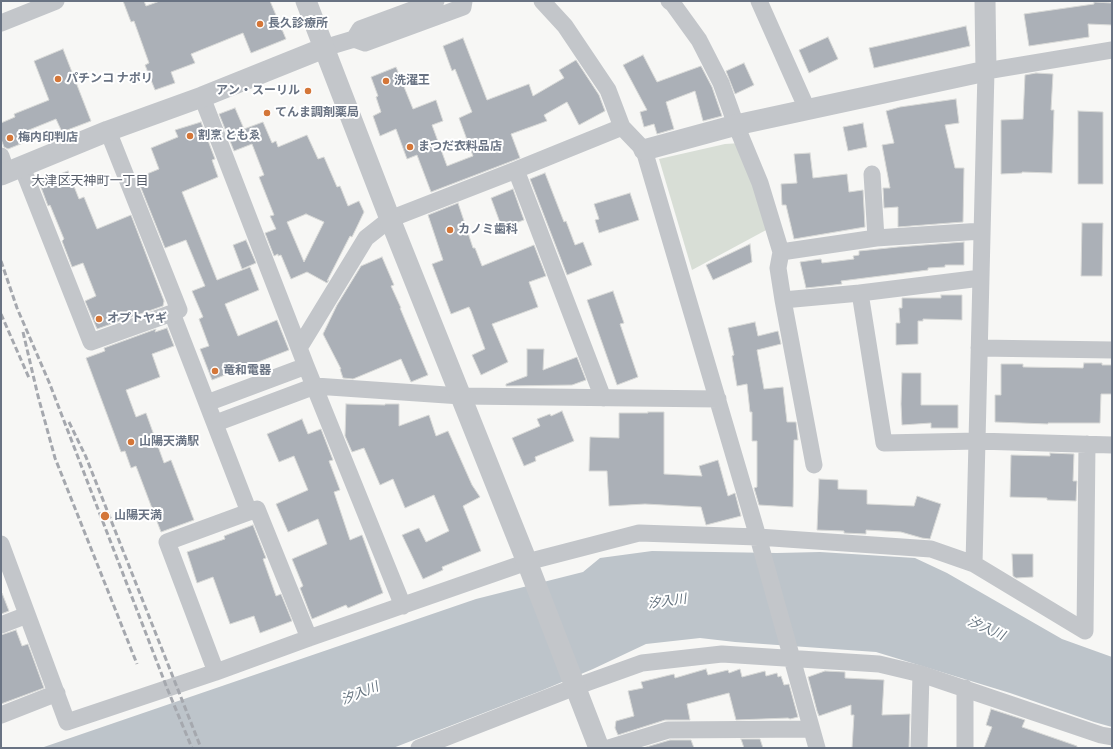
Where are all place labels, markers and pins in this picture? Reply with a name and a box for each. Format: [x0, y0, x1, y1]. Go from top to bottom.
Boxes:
place label: 長久診療所 [268, 17, 328, 31]
marker: 長久診療所 [255, 19, 265, 29]
place label: パチンコ ナポリ [66, 72, 153, 86]
marker: パチンコ ナポリ [53, 74, 63, 84]
place label: 洗濯王 [394, 74, 430, 88]
marker: 洗濯王 [381, 76, 391, 86]
place label: アン・スーリル [216, 84, 300, 98]
marker: アン・スーリル [303, 86, 313, 96]
place label: てんま調剤薬局 [275, 106, 359, 120]
marker: てんま調剤薬局 [262, 108, 272, 118]
place label: 割烹 ともゑ [198, 129, 261, 143]
place label: 梅内印判店 [18, 131, 78, 145]
marker: 割烹 ともゑ [185, 131, 195, 141]
marker: 梅内印判店 [5, 133, 15, 143]
place label: まつだ衣料品店 [418, 140, 502, 154]
marker: まつだ衣料品店 [405, 142, 415, 152]
place label: カノミ歯科 [458, 223, 518, 237]
marker: カノミ歯科 [445, 225, 455, 235]
place label: オプトヤギ [107, 312, 167, 326]
marker: オプトヤギ [94, 314, 104, 324]
place label: 竜和電器 [223, 364, 271, 378]
marker: 竜和電器 [210, 366, 220, 376]
place label: 山陽天満駅 [139, 435, 199, 449]
marker: 山陽天満駅 [126, 437, 136, 447]
place label: 山陽天満 [114, 509, 162, 523]
marker: 山陽天満 [99, 510, 111, 522]

